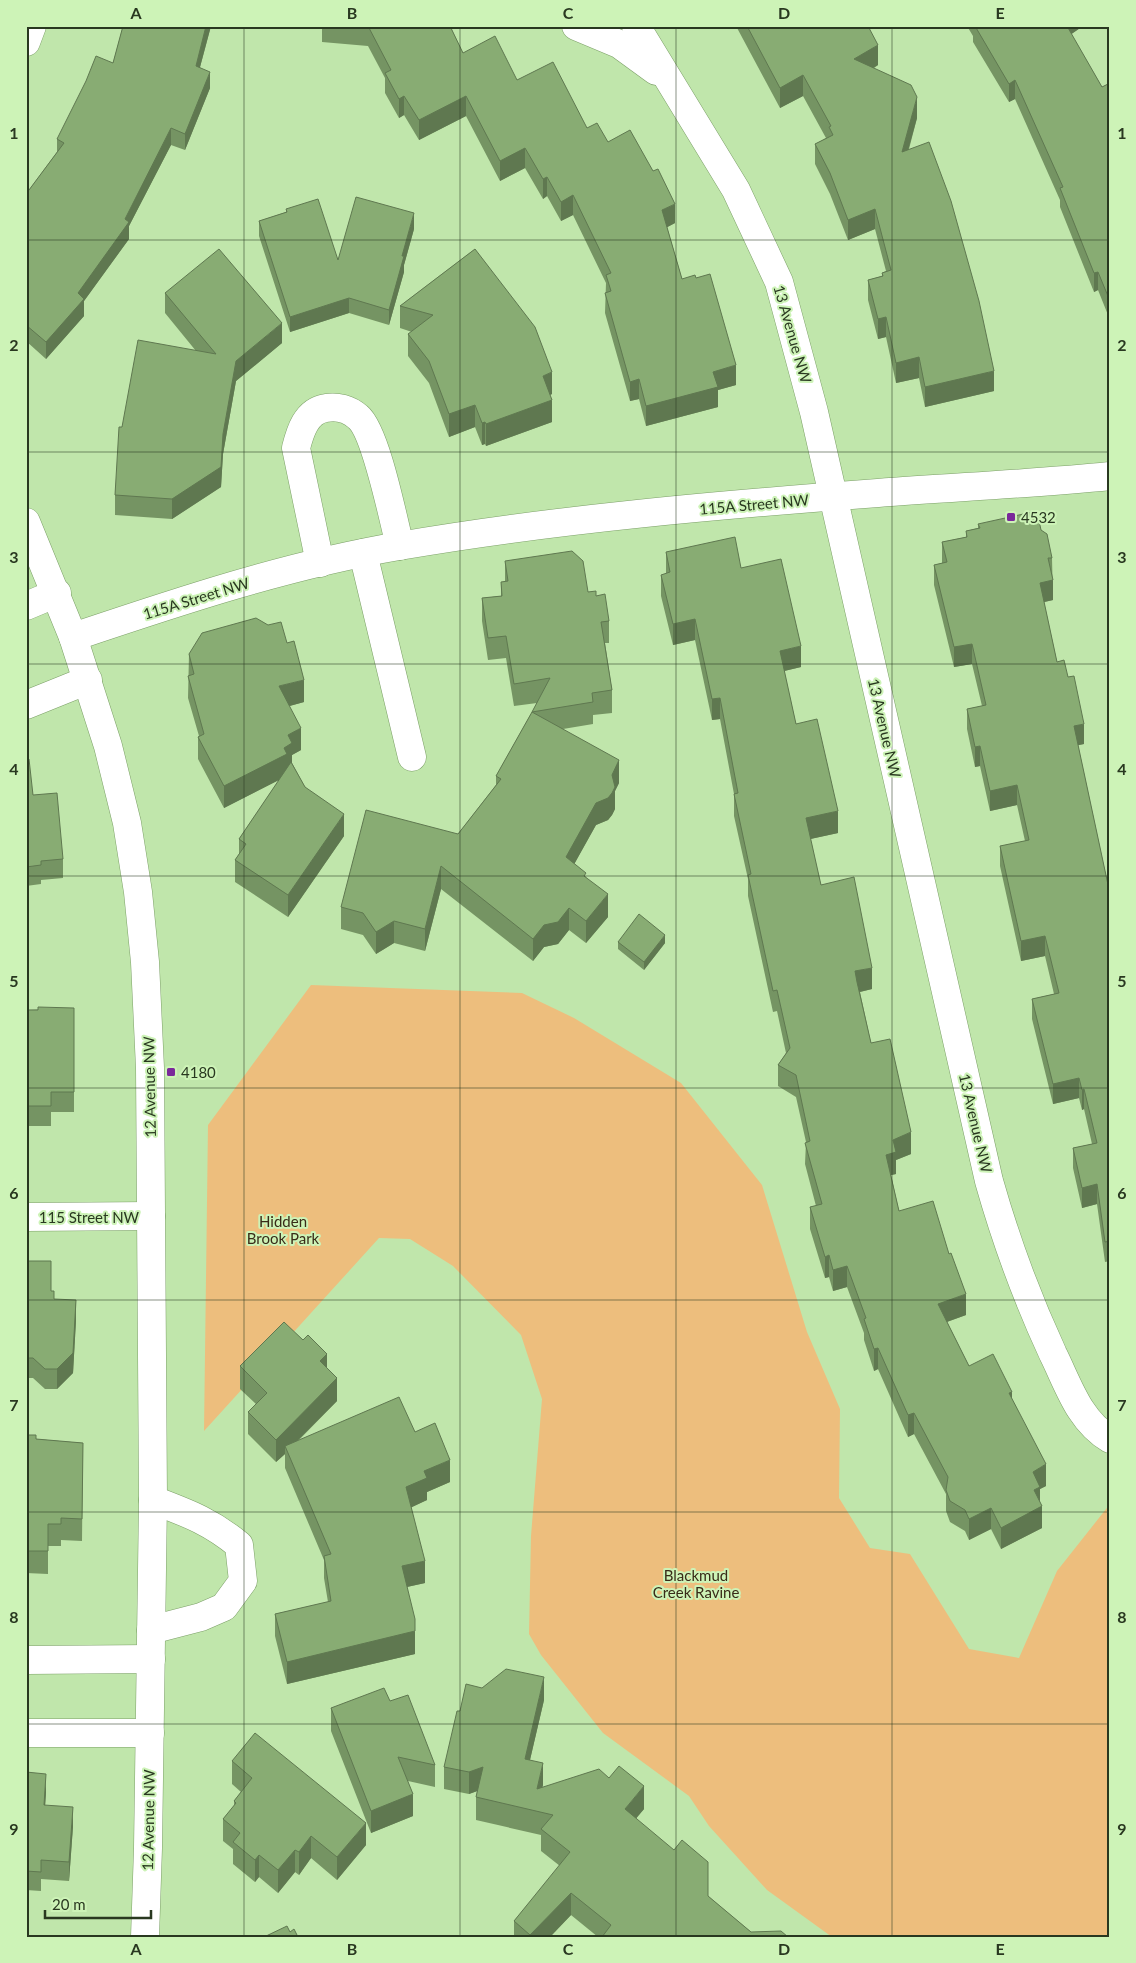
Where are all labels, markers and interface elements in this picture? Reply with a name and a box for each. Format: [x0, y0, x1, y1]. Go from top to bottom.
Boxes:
text: A [129, 3, 142, 22]
text: B [347, 3, 357, 22]
text: C [563, 3, 574, 22]
text: D [778, 3, 790, 22]
text: E [995, 3, 1005, 22]
text: 1 [9, 123, 19, 142]
text: 1 [1117, 123, 1127, 142]
street label: 13 Avenue NW [770, 283, 816, 386]
text: 2 [9, 335, 19, 354]
text: 2 [1117, 335, 1127, 354]
street label: 115A Street NW [698, 490, 810, 518]
place label: 4532 [1021, 508, 1056, 526]
marker: 4532 [1005, 511, 1017, 523]
text: 3 [9, 547, 19, 566]
text: 3 [1117, 547, 1127, 566]
street label: 115A Street NW [141, 573, 252, 623]
street label: 13 Avenue NW [865, 677, 905, 780]
text: 4 [9, 759, 19, 778]
text: 4 [1117, 759, 1127, 778]
text: 5 [9, 971, 19, 990]
text: 5 [1117, 971, 1127, 990]
street label: 12 Avenue NW [139, 1036, 159, 1138]
place label: 4180 [181, 1063, 216, 1081]
marker: 4180 [165, 1066, 177, 1078]
street label: 13 Avenue NW [956, 1072, 996, 1175]
text: 6 [9, 1183, 19, 1202]
text: 6 [1117, 1183, 1127, 1202]
street label: 115 Street NW [39, 1208, 140, 1226]
park label: Hidden Brook Park [247, 1212, 320, 1247]
text: 7 [9, 1395, 19, 1414]
text: 7 [1117, 1395, 1127, 1414]
park label: Blackmud Creek Ravine [653, 1566, 739, 1601]
text: 8 [9, 1607, 19, 1626]
text: 8 [1117, 1607, 1127, 1626]
street label: 12 Avenue NW [138, 1769, 158, 1871]
text: 9 [9, 1819, 19, 1838]
text: 9 [1117, 1819, 1127, 1838]
scale bar [45, 1888, 151, 1920]
text: 20 m [52, 1895, 86, 1913]
text: A [129, 1939, 142, 1958]
text: B [347, 1939, 357, 1958]
text: C [563, 1939, 574, 1958]
text: D [778, 1939, 790, 1958]
text: E [995, 1939, 1005, 1958]

